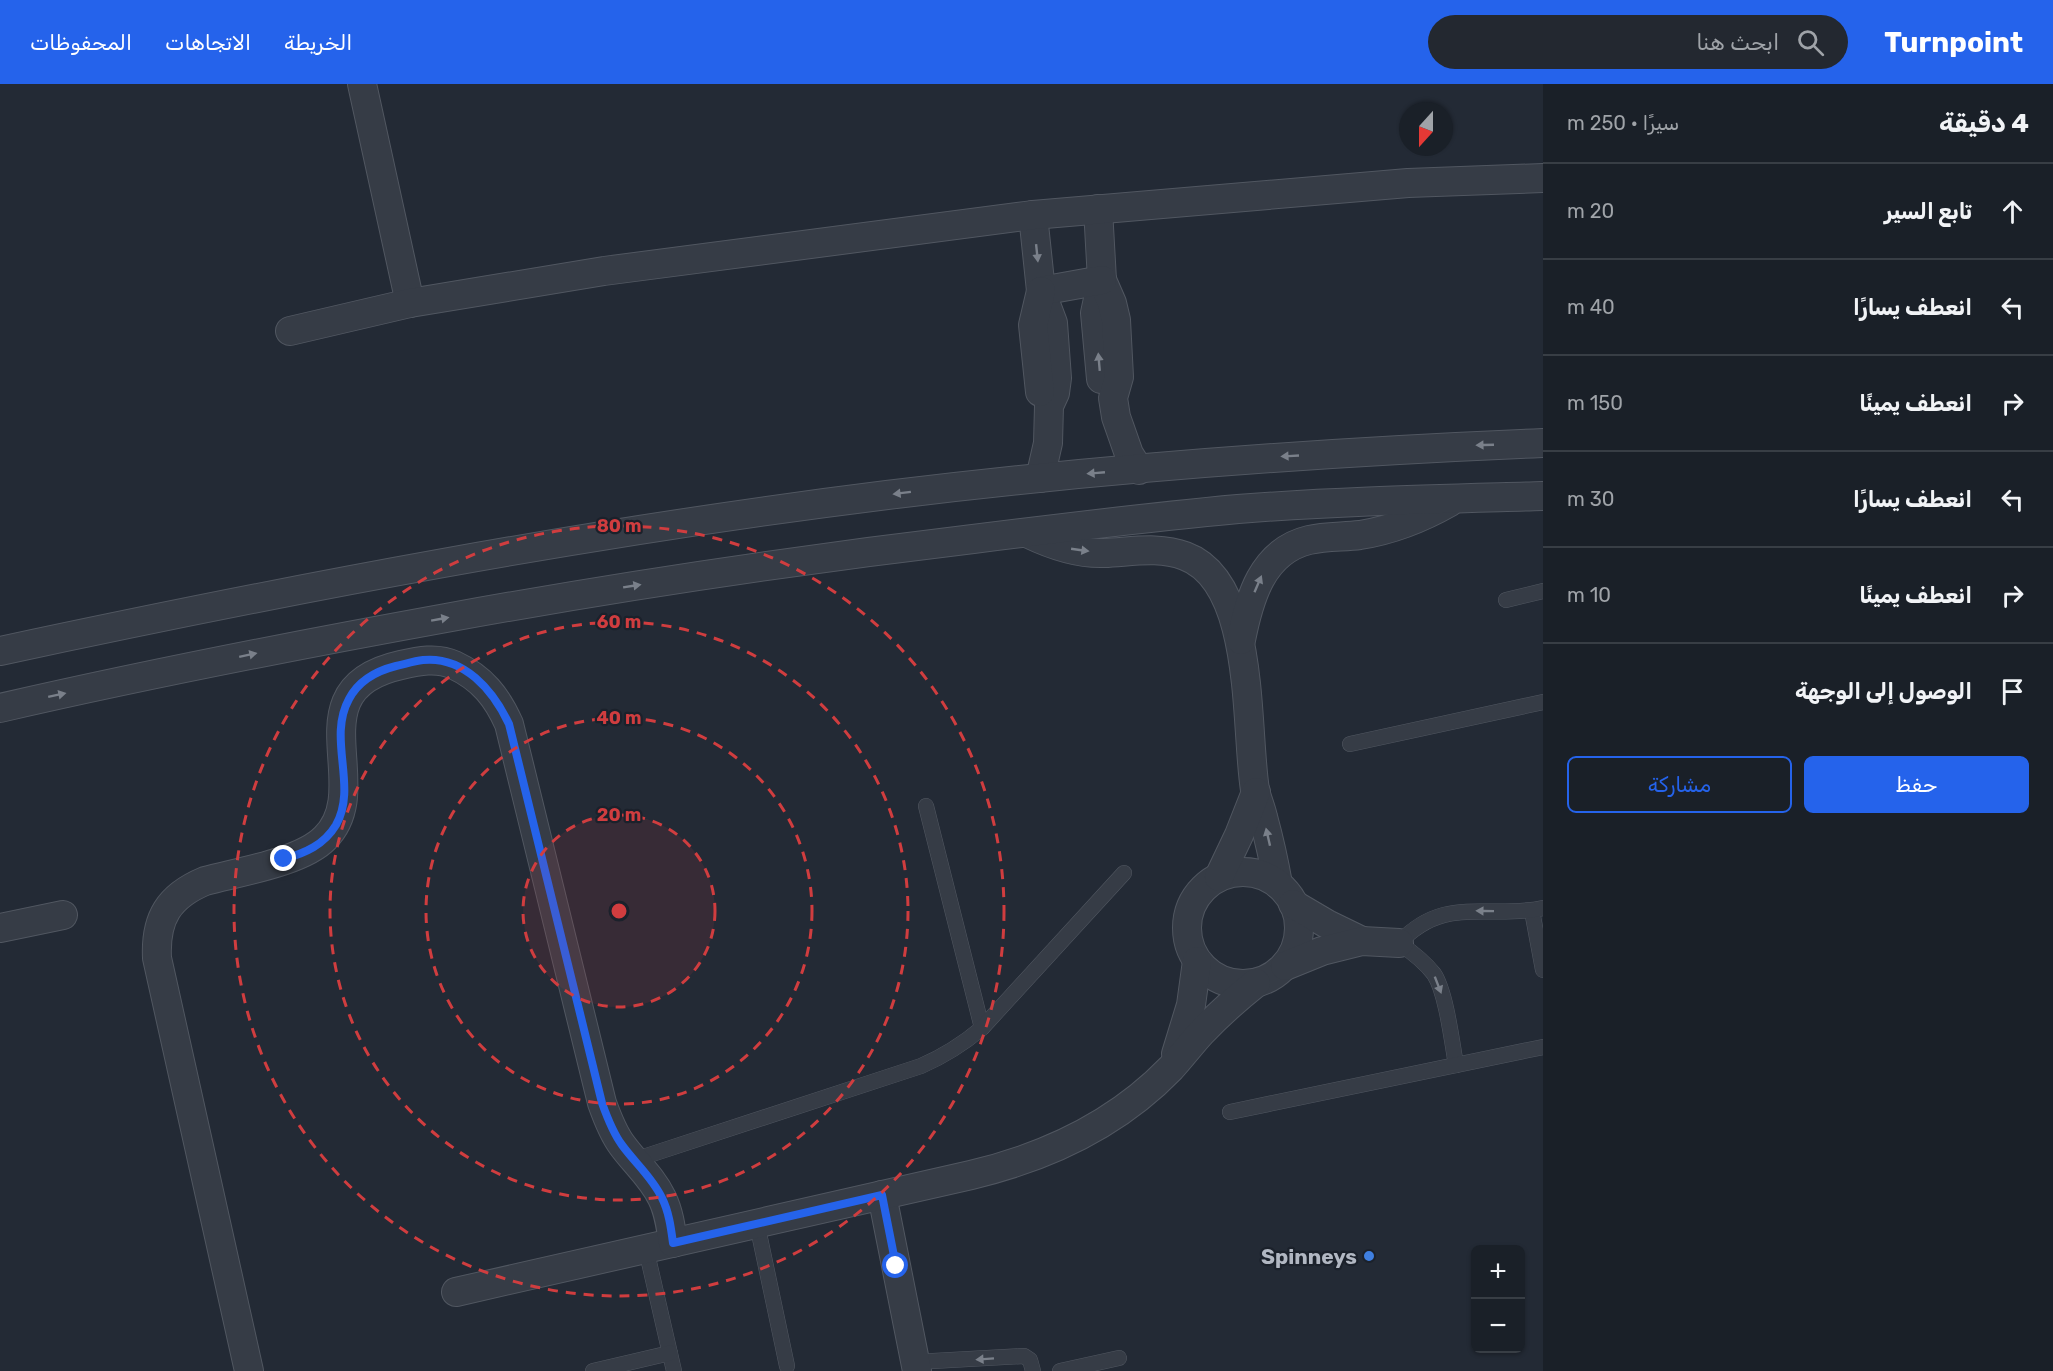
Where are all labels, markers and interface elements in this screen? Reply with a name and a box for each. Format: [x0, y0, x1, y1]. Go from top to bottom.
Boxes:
search box [1428, 15, 1848, 69]
icon: search [1794, 26, 1827, 59]
text: Turnpoint [1884, 26, 2023, 59]
text: ابحث هنا [1696, 29, 1779, 56]
text: المحفوظات [30, 30, 132, 55]
text: الاتجاهات [165, 30, 251, 55]
text: الخريطة [284, 30, 352, 55]
north arrow [1399, 102, 1453, 156]
text: 4 دقيقة [1939, 108, 2029, 139]
text: سيرًا · 250 m [1567, 111, 1679, 135]
icon: ahead [1996, 195, 2029, 228]
text: تابع السير [1884, 198, 1972, 225]
text: 20 m [1567, 199, 1614, 223]
one-way arrow [1032, 243, 1042, 262]
icon: left [1996, 291, 2029, 324]
text: انعطف يسارًا [1853, 294, 1972, 321]
text: 40 m [1567, 295, 1615, 319]
one-way arrow [1094, 353, 1104, 372]
icon: right [1996, 387, 2029, 420]
text: انعطف يمينًا [1859, 390, 1972, 417]
text: 150 m [1567, 391, 1623, 415]
one-way arrow [1475, 441, 1494, 450]
one-way arrow [1280, 451, 1299, 460]
one-way arrow [1086, 468, 1105, 478]
icon: left [1996, 483, 2029, 516]
text: انعطف يسارًا [1853, 486, 1972, 513]
text: 30 m [1567, 487, 1614, 511]
one-way arrow [892, 489, 911, 498]
text: 80 m [597, 515, 641, 537]
one-way arrow [1070, 546, 1089, 555]
one-way arrow [1253, 575, 1263, 593]
icon: right [1996, 579, 2029, 612]
one-way arrow [622, 581, 641, 590]
text: انعطف يمينًا [1859, 582, 1972, 609]
text: 10 m [1567, 583, 1611, 607]
text: 60 m [597, 611, 641, 633]
one-way arrow [430, 614, 449, 623]
one-way arrow [239, 650, 257, 660]
icon: arrive [1996, 675, 2029, 708]
text: الوصول إلى الوجهة [1795, 678, 1972, 705]
one-way arrow [48, 690, 67, 699]
text: 40 m [597, 707, 641, 729]
button: مشاركة [1567, 756, 1792, 813]
button: حفظ [1804, 756, 2029, 813]
text: 20 m [597, 804, 641, 826]
one-way arrow [1263, 828, 1273, 847]
route end [270, 845, 296, 871]
centre of rings [609, 901, 629, 921]
one-way arrow [1475, 906, 1494, 916]
one-way arrow [1434, 976, 1443, 994]
place label: Spinneys [1261, 1244, 1357, 1269]
map controls [1471, 1245, 1525, 1353]
button: + [1471, 1245, 1525, 1299]
marker: Spinneys [1362, 1249, 1376, 1263]
route start [882, 1252, 908, 1278]
button: − [1471, 1299, 1525, 1353]
one-way arrow [975, 1354, 994, 1363]

